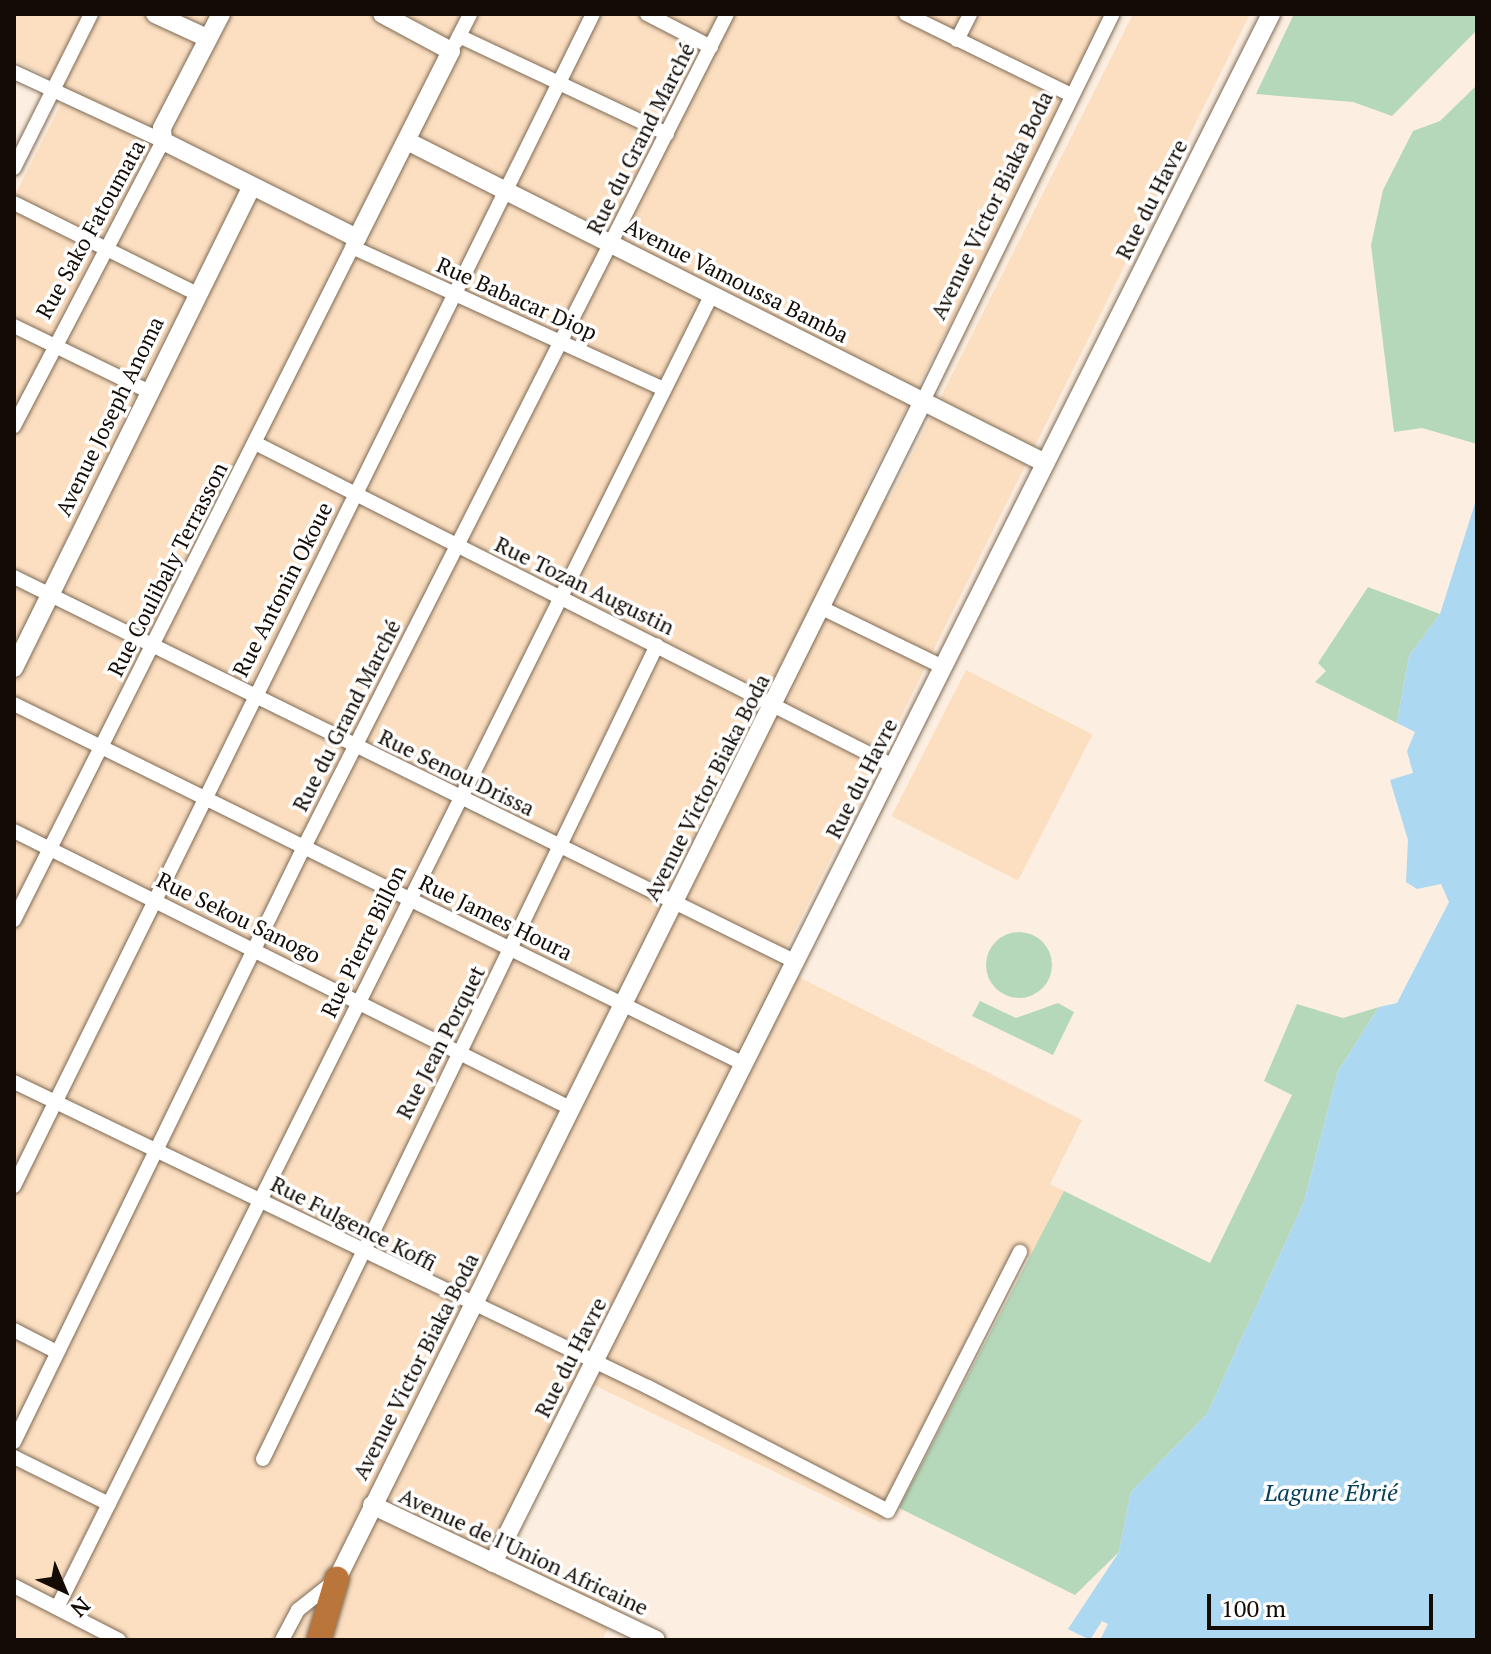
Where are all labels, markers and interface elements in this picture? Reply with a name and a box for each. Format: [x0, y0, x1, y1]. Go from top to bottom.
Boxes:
street label: Rue du Grand Marché [580, 38, 700, 238]
street label: Avenue Victor Biaka Boda [924, 86, 1058, 324]
street label: Rue Sako Fatoumata [30, 135, 150, 323]
street label: Rue du Havre [1109, 135, 1193, 263]
street label: Avenue Vamoussa Bamba [621, 212, 853, 348]
street label: Rue Babacar Diop [433, 251, 601, 345]
street label: Avenue Joseph Anoma [49, 312, 169, 520]
street label: Rue Coulibaly Terrasson [102, 458, 232, 680]
street label: Rue Antonin Okoue [226, 497, 338, 681]
street label: Rue Tozan Augustin [491, 530, 679, 640]
street label: Rue du Grand Marché [286, 615, 406, 815]
street label: Avenue Victor Biaka Boda [637, 669, 775, 905]
street label: Rue du Havre [819, 714, 903, 842]
street label: Rue Senou Drissa [375, 723, 539, 821]
street label: Rue Pierre Billon [315, 861, 411, 1021]
street label: Rue Sekou Sanogo [153, 866, 325, 968]
street label: Rue James Houra [415, 869, 577, 965]
street label: Rue Jean Porquet [390, 961, 490, 1123]
street label: Rue Fulgence Koffi [267, 1170, 441, 1276]
street label: Avenue Victor Biaka Boda [346, 1248, 484, 1484]
street label: Rue du Havre [528, 1293, 612, 1421]
water label: Lagune Ébrié [1264, 1479, 1398, 1507]
street label: Avenue de l'Union Africaine [395, 1481, 653, 1621]
north arrow [24, 1550, 104, 1630]
scale bar [1211, 1578, 1437, 1628]
text: N [65, 1591, 97, 1624]
text: 100 m [1221, 1592, 1286, 1624]

